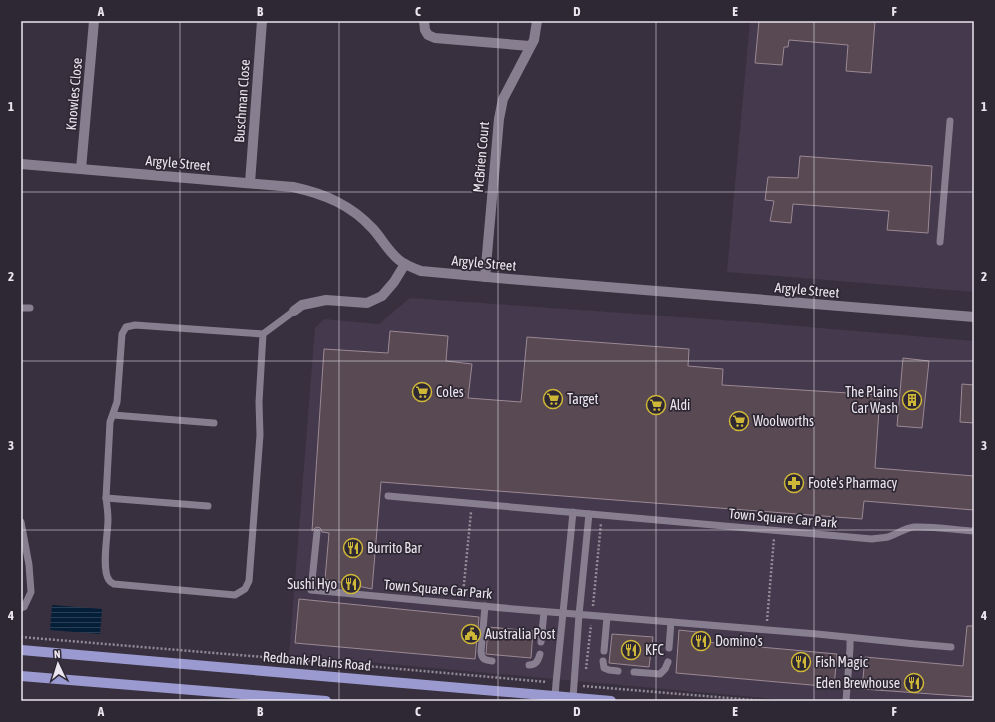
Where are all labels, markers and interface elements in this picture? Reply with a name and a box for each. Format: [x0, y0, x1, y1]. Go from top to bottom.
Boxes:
text: A [97, 4, 105, 19]
text: B [257, 4, 264, 19]
text: C [415, 4, 421, 19]
text: D [573, 4, 581, 19]
text: E [732, 4, 738, 19]
text: F [891, 4, 897, 19]
street label: Knowles Close [63, 57, 85, 131]
street label: Buschman Close [231, 59, 253, 143]
text: 1 [8, 99, 14, 114]
text: 1 [981, 99, 987, 114]
street label: McBrien Court [470, 121, 492, 193]
street label: Argyle Street [145, 152, 211, 174]
street label: Argyle Street [451, 252, 517, 274]
text: 2 [8, 269, 14, 284]
text: 2 [981, 269, 987, 284]
street label: Argyle Street [774, 279, 840, 301]
supermarket icon: Coles [411, 381, 433, 403]
place label: Coles [436, 384, 464, 400]
place label: The Plains Car Wash [845, 384, 898, 416]
supermarket icon: Target [542, 388, 564, 410]
building icon: The Plains Car Wash [901, 389, 923, 411]
place label: Target [567, 391, 599, 407]
supermarket icon: Aldi [645, 394, 667, 416]
place label: Aldi [670, 397, 690, 413]
supermarket icon: Woolworths [728, 410, 750, 432]
place label: Woolworths [753, 413, 814, 429]
text: 3 [8, 438, 14, 453]
text: 3 [981, 438, 987, 453]
pharmacy icon: Foote's Pharmacy [783, 472, 805, 494]
place label: Foote's Pharmacy [808, 475, 898, 491]
street label: Town Square Car Park [728, 505, 838, 531]
restaurant icon: Burrito Bar [342, 537, 364, 559]
place label: Burrito Bar [367, 540, 422, 556]
restaurant icon: Sushi Hyo [340, 573, 362, 595]
place label: Sushi Hyo [287, 576, 337, 592]
street label: Town Square Car Park [383, 576, 493, 602]
text: 4 [7, 608, 14, 623]
text: 4 [980, 608, 987, 623]
public building icon: Australia Post [460, 623, 482, 645]
place label: Australia Post [485, 626, 556, 642]
restaurant icon: Domino's [690, 630, 712, 652]
place label: Domino's [715, 633, 763, 649]
restaurant icon: KFC [620, 639, 642, 661]
place label: KFC [645, 642, 665, 658]
north arrow [38, 644, 78, 684]
text: N [54, 648, 61, 660]
street label: Redbank Plains Road [262, 648, 372, 674]
restaurant icon: Fish Magic [790, 651, 812, 673]
place label: Fish Magic [815, 654, 869, 670]
restaurant icon: Eden Brewhouse [903, 672, 925, 694]
place label: Eden Brewhouse [816, 675, 900, 691]
text: A [97, 704, 105, 719]
text: B [257, 704, 264, 719]
text: C [415, 704, 421, 719]
text: D [573, 704, 581, 719]
text: E [732, 704, 738, 719]
text: F [891, 704, 897, 719]

